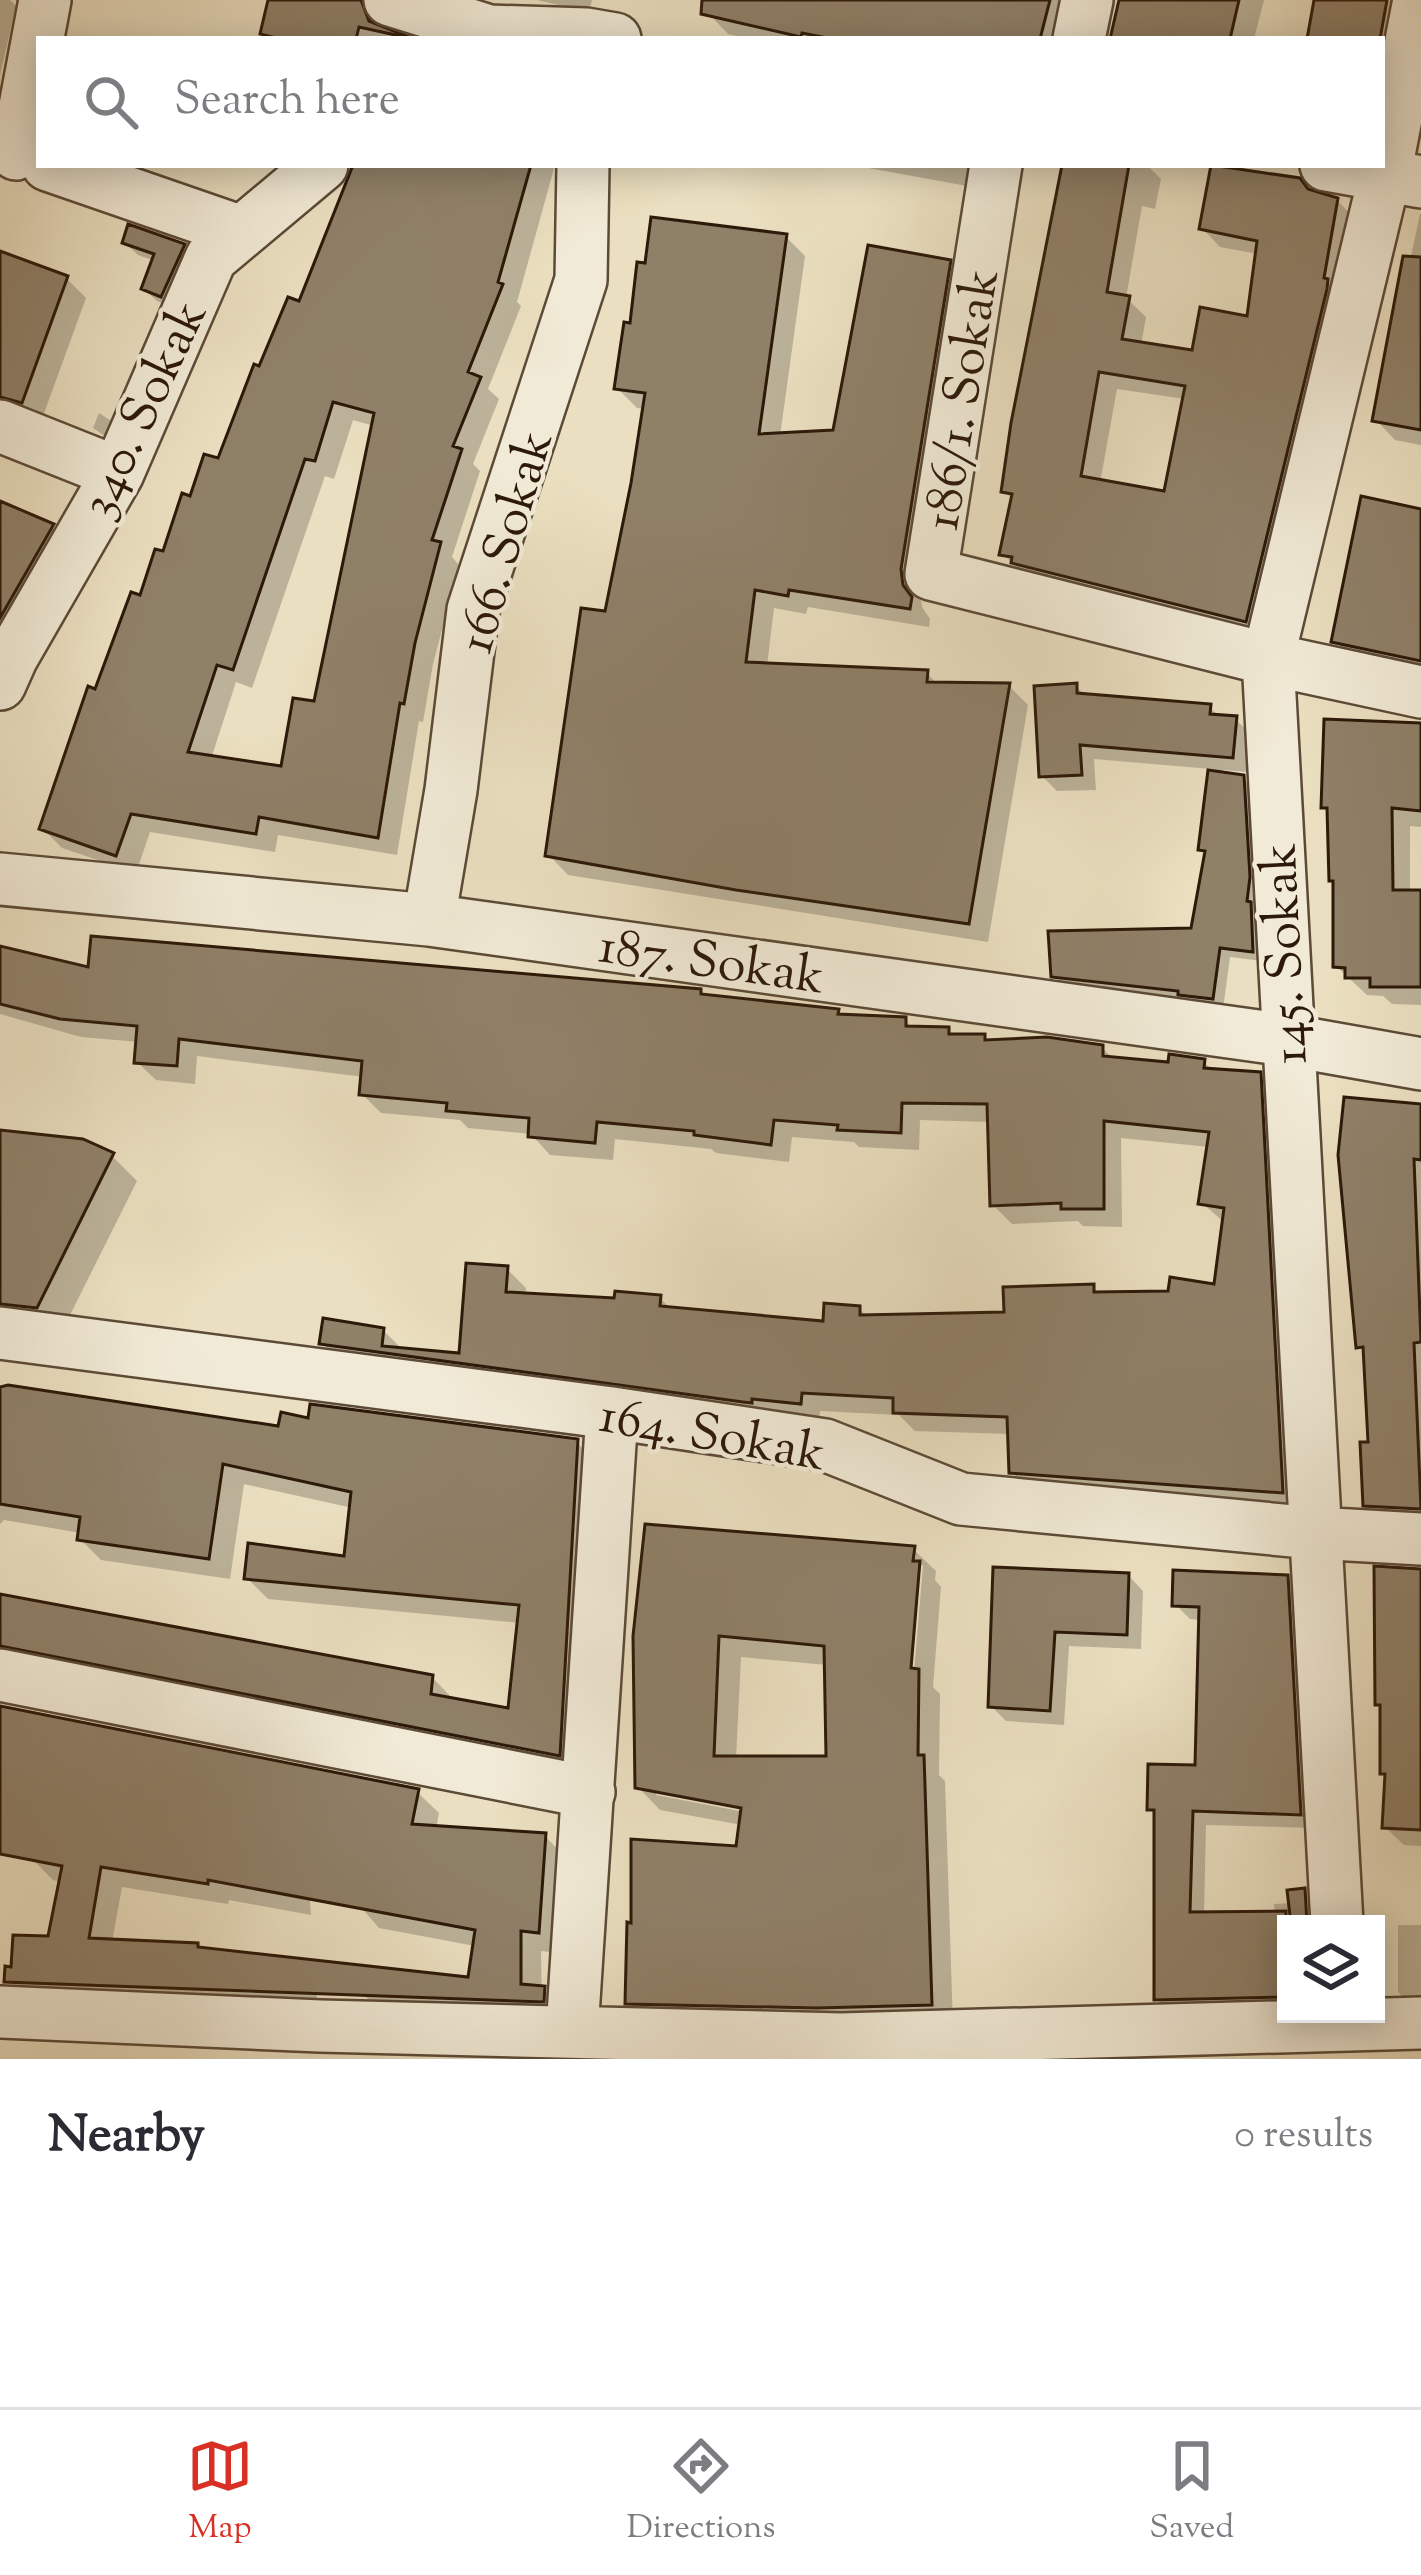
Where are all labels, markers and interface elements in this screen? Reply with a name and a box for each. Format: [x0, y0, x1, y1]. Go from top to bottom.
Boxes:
search box [36, 36, 1385, 168]
icon: search [78, 69, 144, 135]
text: Search here [174, 70, 400, 135]
street label: 186/1. Sokak [908, 264, 1021, 536]
street label: 340. Sokak [64, 290, 228, 531]
street label: 166. Sokak [442, 423, 575, 662]
street label: 145. Sokak [1245, 841, 1330, 1066]
street label: 187. Sokak [594, 913, 829, 1016]
street label: 164. Sokak [593, 1382, 831, 1493]
map controls [1277, 1915, 1385, 2023]
button: layers [1277, 1915, 1385, 2023]
text: Nearby [48, 2101, 205, 2174]
text: 0 results [1234, 2109, 1373, 2165]
tab: Map [187, 2433, 253, 2553]
tab: Directions [627, 2433, 776, 2553]
tab: Saved [1149, 2433, 1234, 2553]

